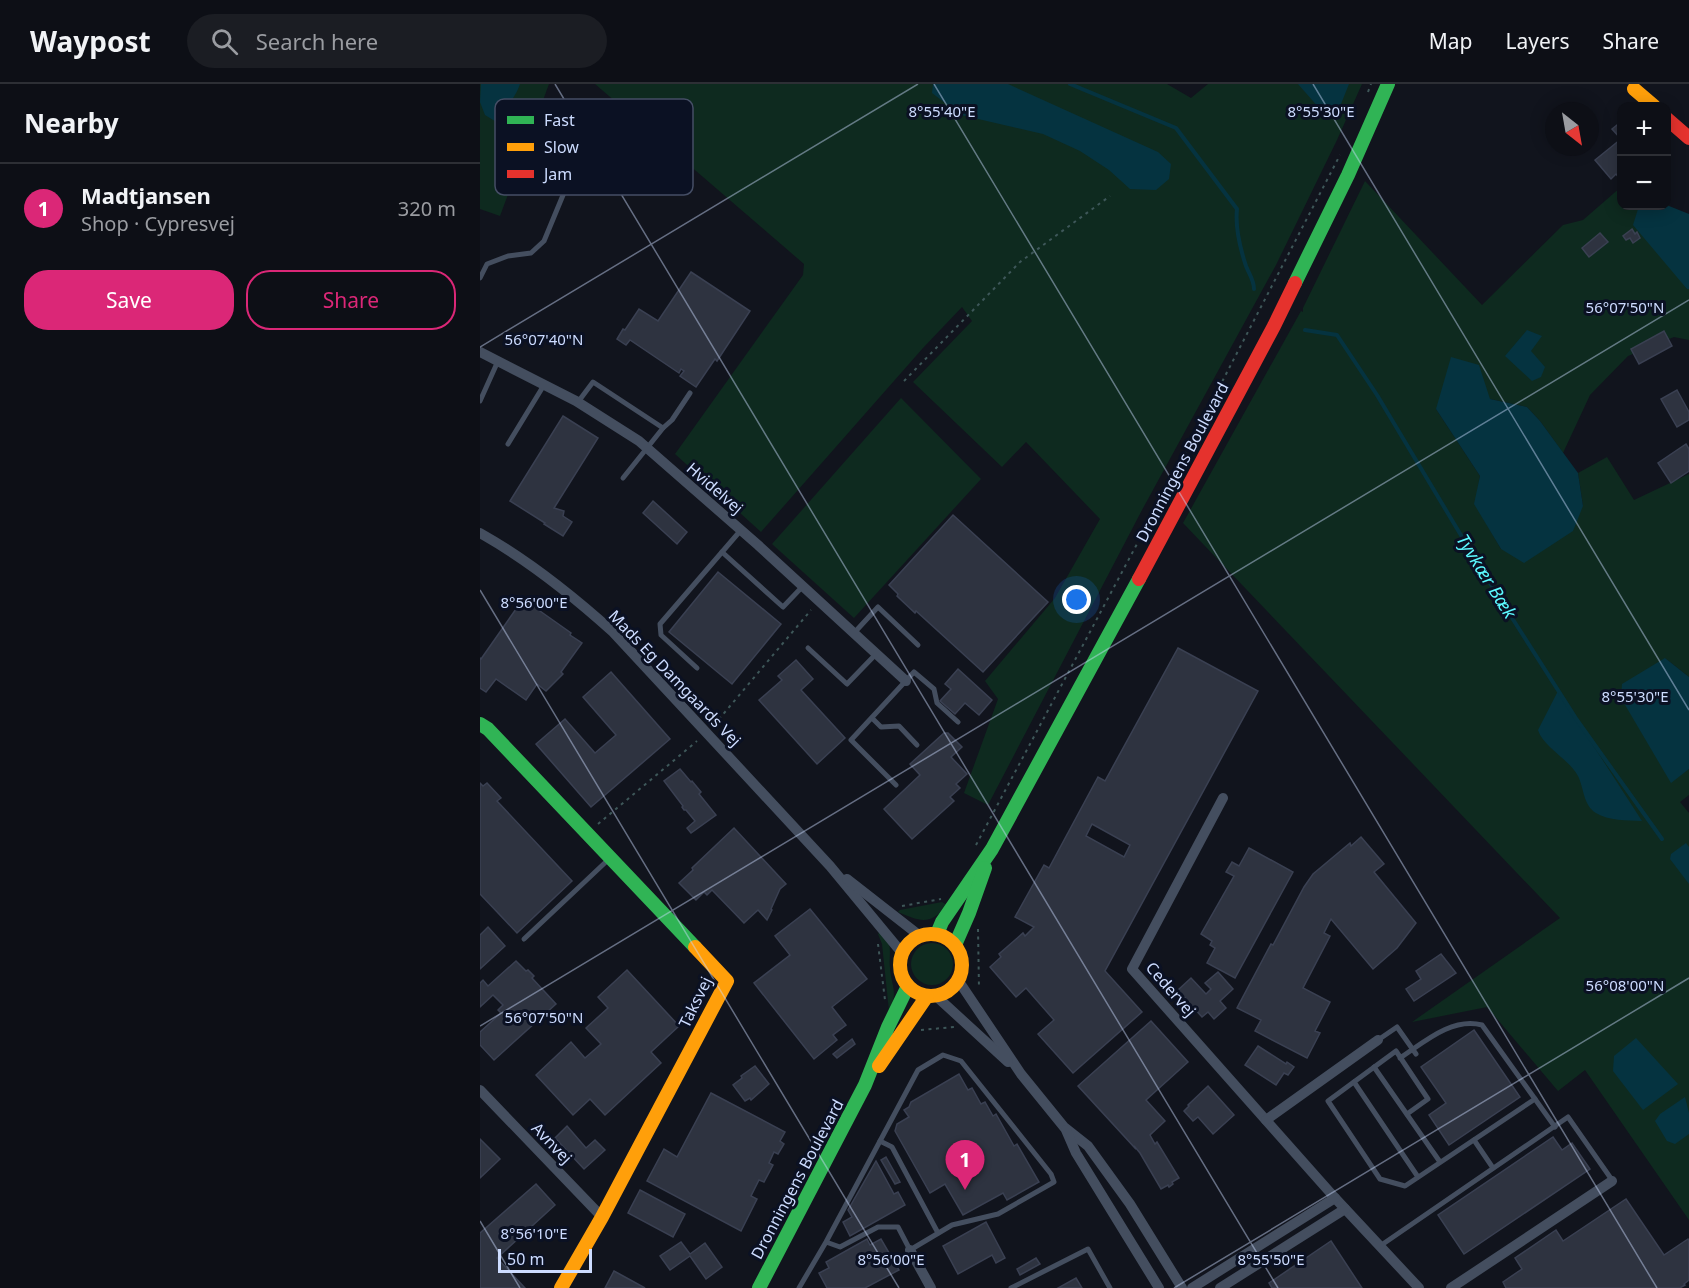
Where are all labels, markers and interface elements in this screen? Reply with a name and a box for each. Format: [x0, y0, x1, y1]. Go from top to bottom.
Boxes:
search box [187, 14, 607, 68]
text: Waypost [30, 22, 151, 60]
icon: search [208, 25, 241, 58]
text: Search here [256, 26, 378, 56]
text: Map [1429, 27, 1473, 55]
text: Layers [1506, 27, 1570, 55]
text: Share [1603, 27, 1659, 55]
legend [495, 99, 693, 195]
text: 8°55'40"E [908, 101, 976, 121]
text: 8°55'30"E [1287, 101, 1355, 121]
north arrow [1545, 102, 1599, 156]
map controls [1617, 102, 1671, 210]
button: + [1617, 102, 1671, 156]
text: Nearby [24, 105, 119, 141]
text: Fast [544, 109, 575, 131]
text: Slow [544, 136, 579, 158]
button: − [1617, 156, 1671, 210]
text: Jam [542, 163, 572, 185]
text: Madtjansen [81, 180, 211, 210]
text: 1 [38, 195, 49, 222]
text: 320 m [398, 195, 456, 222]
text: Shop · Cypresvej [81, 210, 235, 237]
button: Save [24, 270, 234, 330]
button: Share [246, 270, 456, 330]
text: 56°07'50"N [1586, 297, 1664, 317]
text: 56°07'40"N [505, 329, 583, 349]
street label: Dronningens Boulevard [1130, 378, 1234, 546]
street label: Hvidelvej [682, 457, 748, 519]
water label: Tyvkær Bæk [1452, 529, 1523, 624]
your location [1062, 585, 1091, 614]
text: 8°56'00"E [500, 592, 568, 612]
street label: Mads Eg Damgaards Vej [604, 605, 746, 751]
text: 8°55'30"E [1601, 686, 1669, 706]
street label: Cedervej [1141, 957, 1201, 1021]
street label: Taksvej [673, 973, 717, 1031]
text: 56°08'00"N [1586, 975, 1664, 995]
text: 56°07'50"N [505, 1007, 583, 1027]
street label: Dronningens Boulevard [745, 1095, 849, 1263]
street label: Avnvej [527, 1118, 577, 1168]
pin: 1 [946, 1140, 984, 1190]
text: 8°56'10"E [500, 1223, 568, 1243]
scale bar [498, 1246, 592, 1274]
text: 50 m [507, 1248, 544, 1270]
text: 8°56'00"E [857, 1249, 925, 1269]
text: 8°55'50"E [1237, 1249, 1305, 1269]

